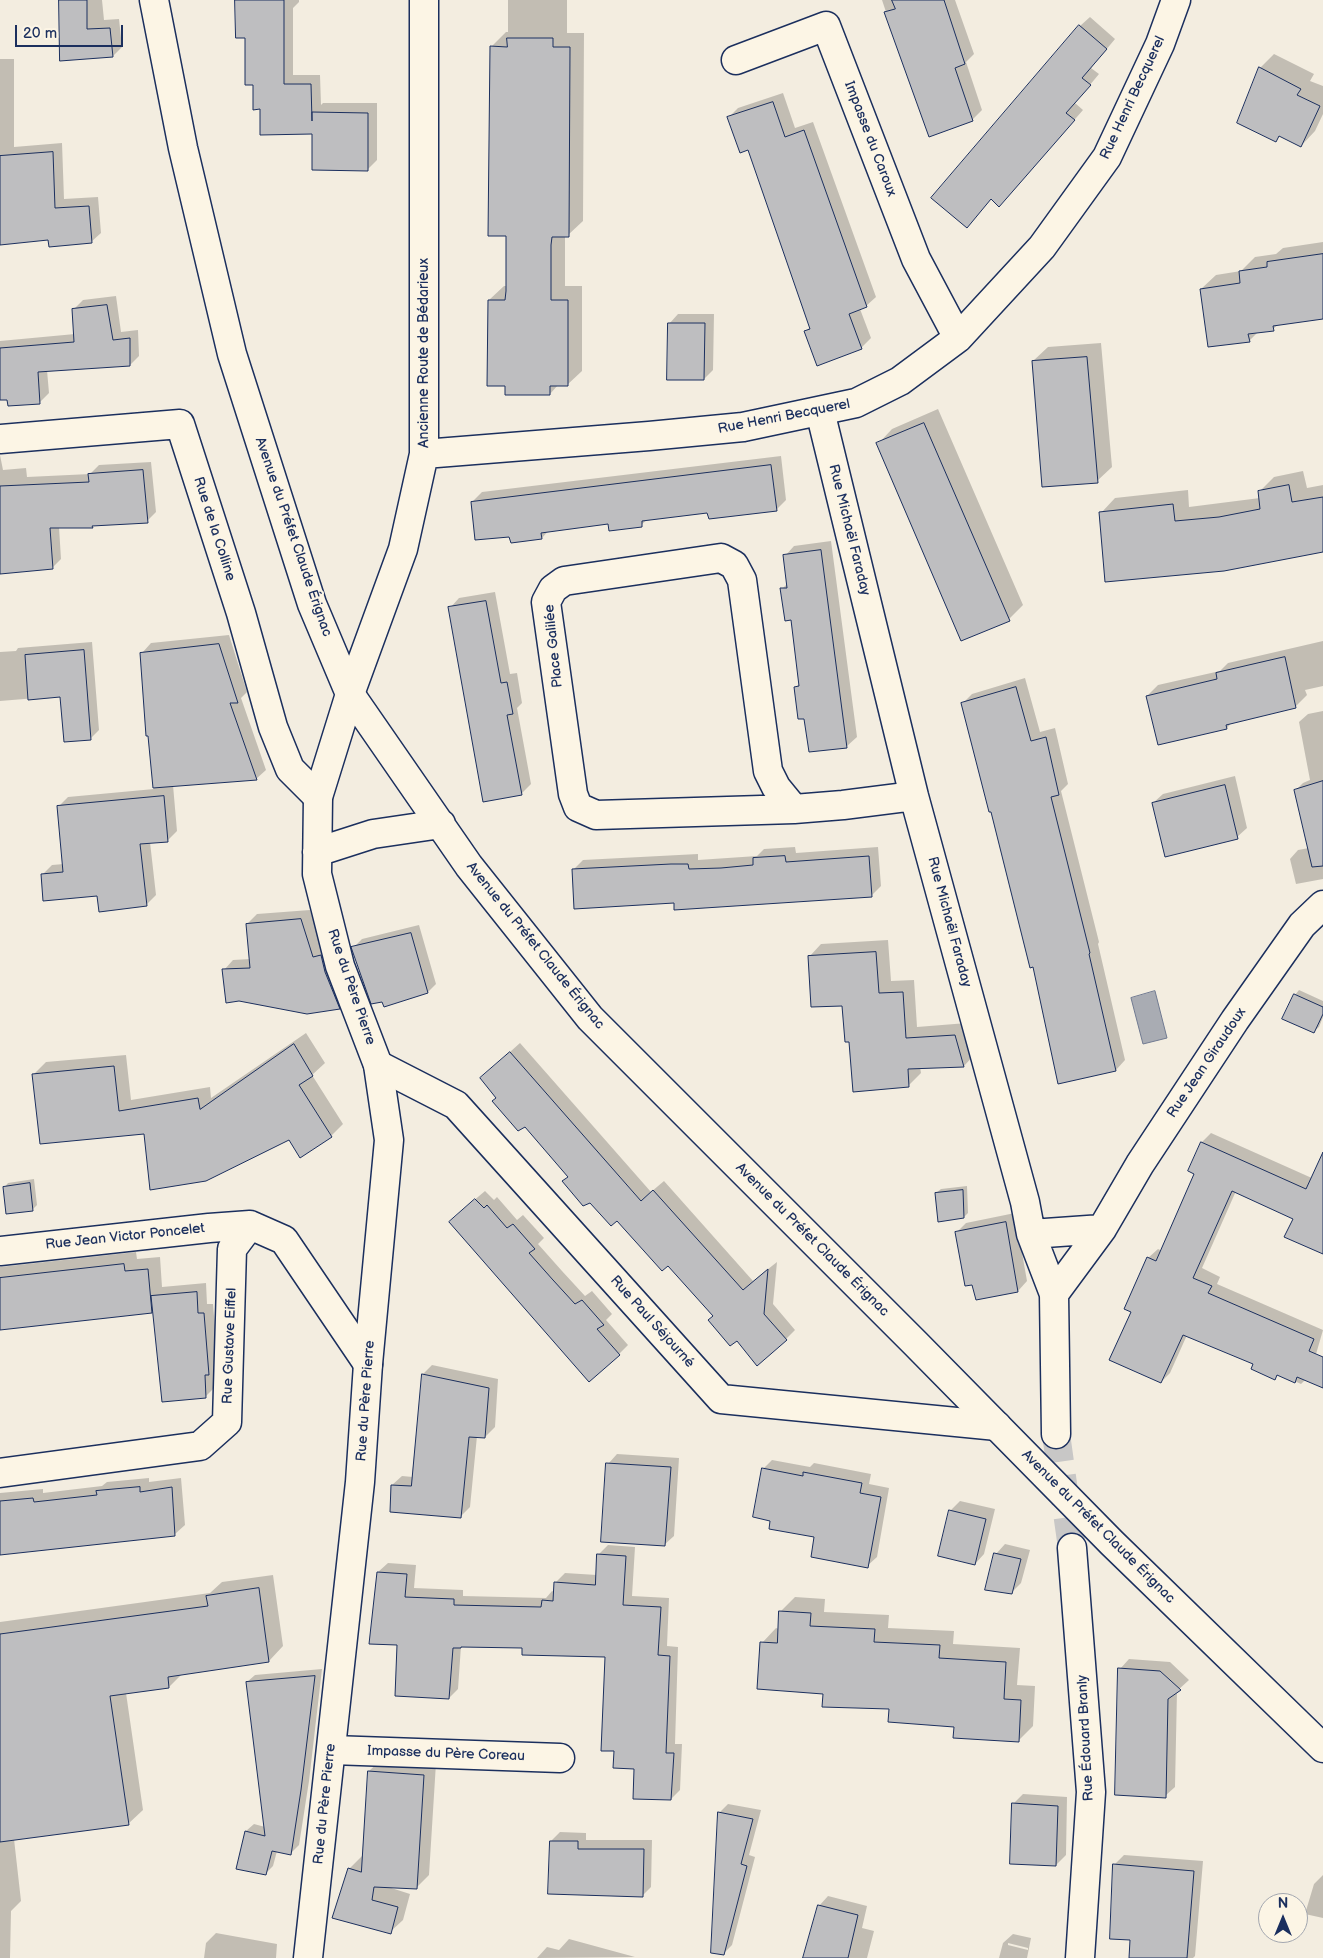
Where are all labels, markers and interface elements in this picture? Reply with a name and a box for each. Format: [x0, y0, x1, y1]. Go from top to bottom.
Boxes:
scale bar [18, 15, 125, 47]
text: 20 m [23, 24, 57, 43]
street label: Rue Henri Becquerel [1097, 34, 1169, 162]
street label: Impasse du Caroux [840, 79, 900, 199]
street label: Ancienne Route de Bédarieux [416, 258, 432, 448]
street label: Rue Henri Becquerel [717, 396, 851, 438]
street label: Avenue du Préfet Claude Érignac [251, 435, 335, 639]
street label: Rue Michaël Faraday [825, 463, 873, 597]
street label: Rue de la Colline [189, 475, 239, 583]
street label: Place Galilée [541, 603, 567, 689]
street label: Rue Michaël Faraday [923, 855, 975, 989]
street label: Avenue du Préfet Claude Érignac [462, 859, 608, 1033]
street label: Rue du Père Pierre [323, 927, 379, 1047]
street label: Rue Jean Giraudoux [1164, 1005, 1250, 1121]
street label: Avenue du Préfet Claude Érignac [732, 1160, 892, 1320]
street label: Rue Jean Victor Poncelet [44, 1220, 206, 1254]
street label: Rue Paul Séjourné [606, 1273, 698, 1371]
street label: Rue Gustave Eiffel [220, 1287, 240, 1405]
street label: Rue du Père Pierre [353, 1340, 379, 1462]
street label: Avenue du Préfet Claude Érignac [1018, 1447, 1178, 1607]
street label: Rue Édouard Branly [1074, 1674, 1098, 1802]
street label: Rue du Père Pierre [310, 1743, 340, 1865]
street label: Impasse du Père Coreau [367, 1743, 525, 1765]
north arrow [1258, 1893, 1308, 1943]
text: N [1278, 1895, 1288, 1912]

